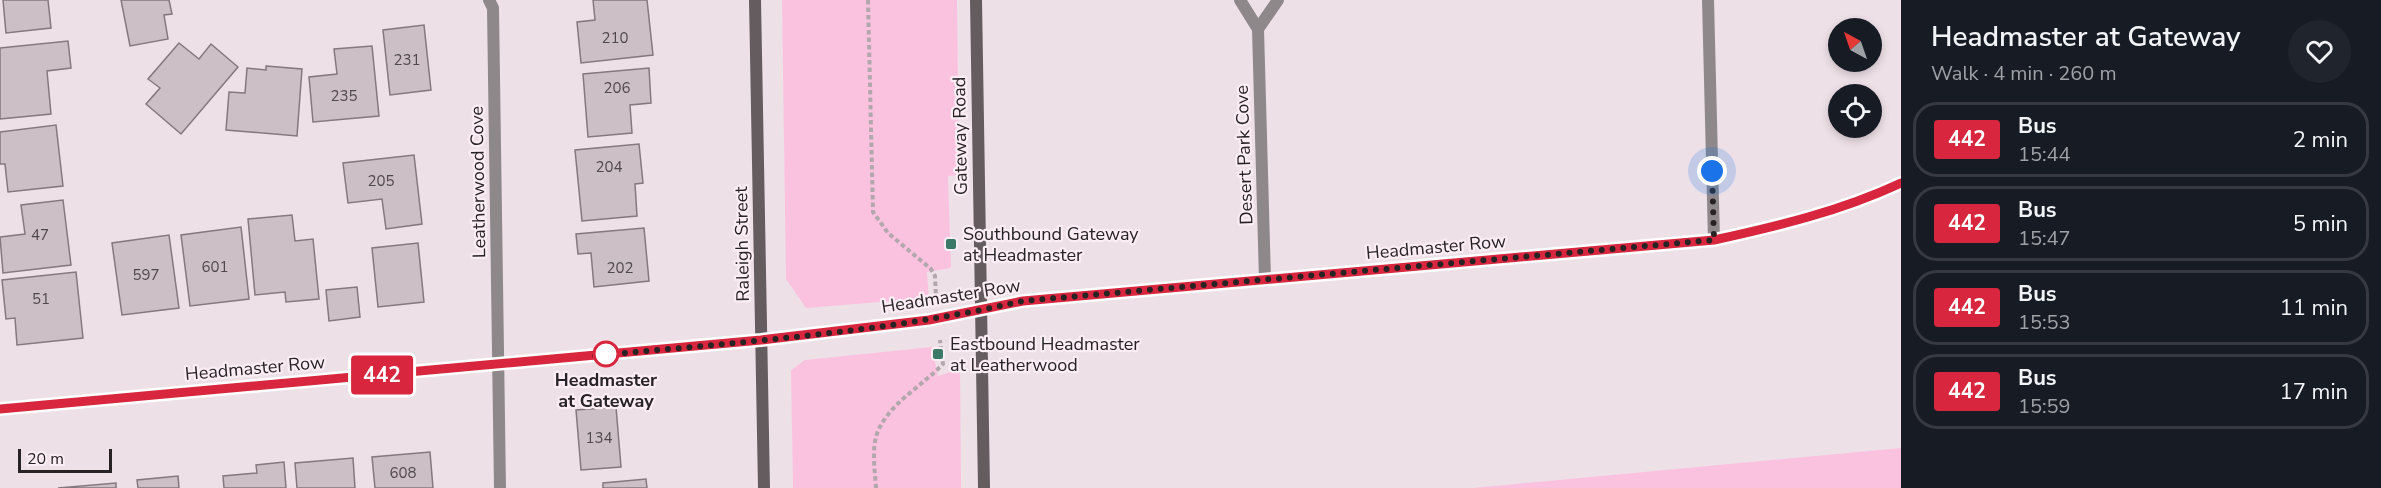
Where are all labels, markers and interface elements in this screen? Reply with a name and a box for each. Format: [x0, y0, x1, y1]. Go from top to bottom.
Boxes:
north arrow [1828, 18, 1882, 72]
map controls [1828, 18, 1882, 138]
text: Headmaster at Gateway [1931, 18, 2241, 56]
button: heart [2288, 20, 2351, 83]
house number: 210 [601, 28, 629, 48]
house number: 231 [393, 50, 421, 70]
text: Walk · 4 min · 260 m [1931, 60, 2117, 87]
street label: Gateway Road [947, 77, 973, 195]
house number: 206 [603, 78, 631, 98]
button: locate [1828, 84, 1882, 138]
street label: Desert Park Cove [1230, 85, 1258, 225]
house number: 235 [330, 86, 358, 106]
street label: Leatherwood Cove [465, 106, 491, 258]
text: Bus [2018, 111, 2057, 141]
text: 442 [1948, 125, 1986, 153]
text: 2 min [2293, 125, 2348, 155]
text: 15:44 [2018, 141, 2071, 168]
your location [1697, 156, 1727, 186]
house number: 204 [595, 157, 623, 177]
house number: 205 [367, 171, 395, 191]
street label: Raleigh Street [729, 186, 755, 302]
text: Bus [2018, 195, 2057, 225]
text: 442 [1948, 209, 1986, 237]
text: 5 min [2293, 209, 2348, 239]
place label: Southbound Gateway at Headmaster [963, 222, 1139, 267]
house number: 47 [31, 225, 49, 245]
text: 15:47 [2018, 225, 2071, 252]
street label: Headmaster Row [1365, 229, 1507, 265]
marker: Southbound Gateway at Headmaster [944, 237, 958, 251]
house number: 601 [201, 257, 229, 277]
house number: 202 [606, 258, 634, 278]
house number: 597 [132, 265, 160, 285]
street label: Headmaster Row [880, 273, 1022, 319]
text: Bus [2018, 279, 2057, 309]
house number: 51 [32, 289, 50, 309]
text: 442 [1948, 293, 1986, 321]
text: 11 min [2280, 293, 2348, 323]
text: 15:53 [2018, 309, 2071, 336]
place label: Eastbound Headmaster at Leatherwood [950, 332, 1140, 377]
marker: Headmaster at Gateway [593, 341, 619, 367]
marker: Eastbound Headmaster at Leatherwood [931, 347, 945, 361]
street label: Headmaster Row [184, 350, 326, 386]
line badge: 442 [348, 356, 416, 394]
text: 442 [363, 361, 401, 389]
text: Bus [2018, 363, 2057, 393]
place label: Headmaster at Gateway [555, 368, 657, 413]
text: 442 [1948, 377, 1986, 405]
text: 17 min [2280, 377, 2348, 407]
text: 15:59 [2018, 393, 2071, 420]
house number: 134 [585, 428, 613, 448]
scale bar [18, 446, 112, 474]
text: 20 m [27, 448, 64, 470]
house number: 608 [389, 463, 417, 483]

